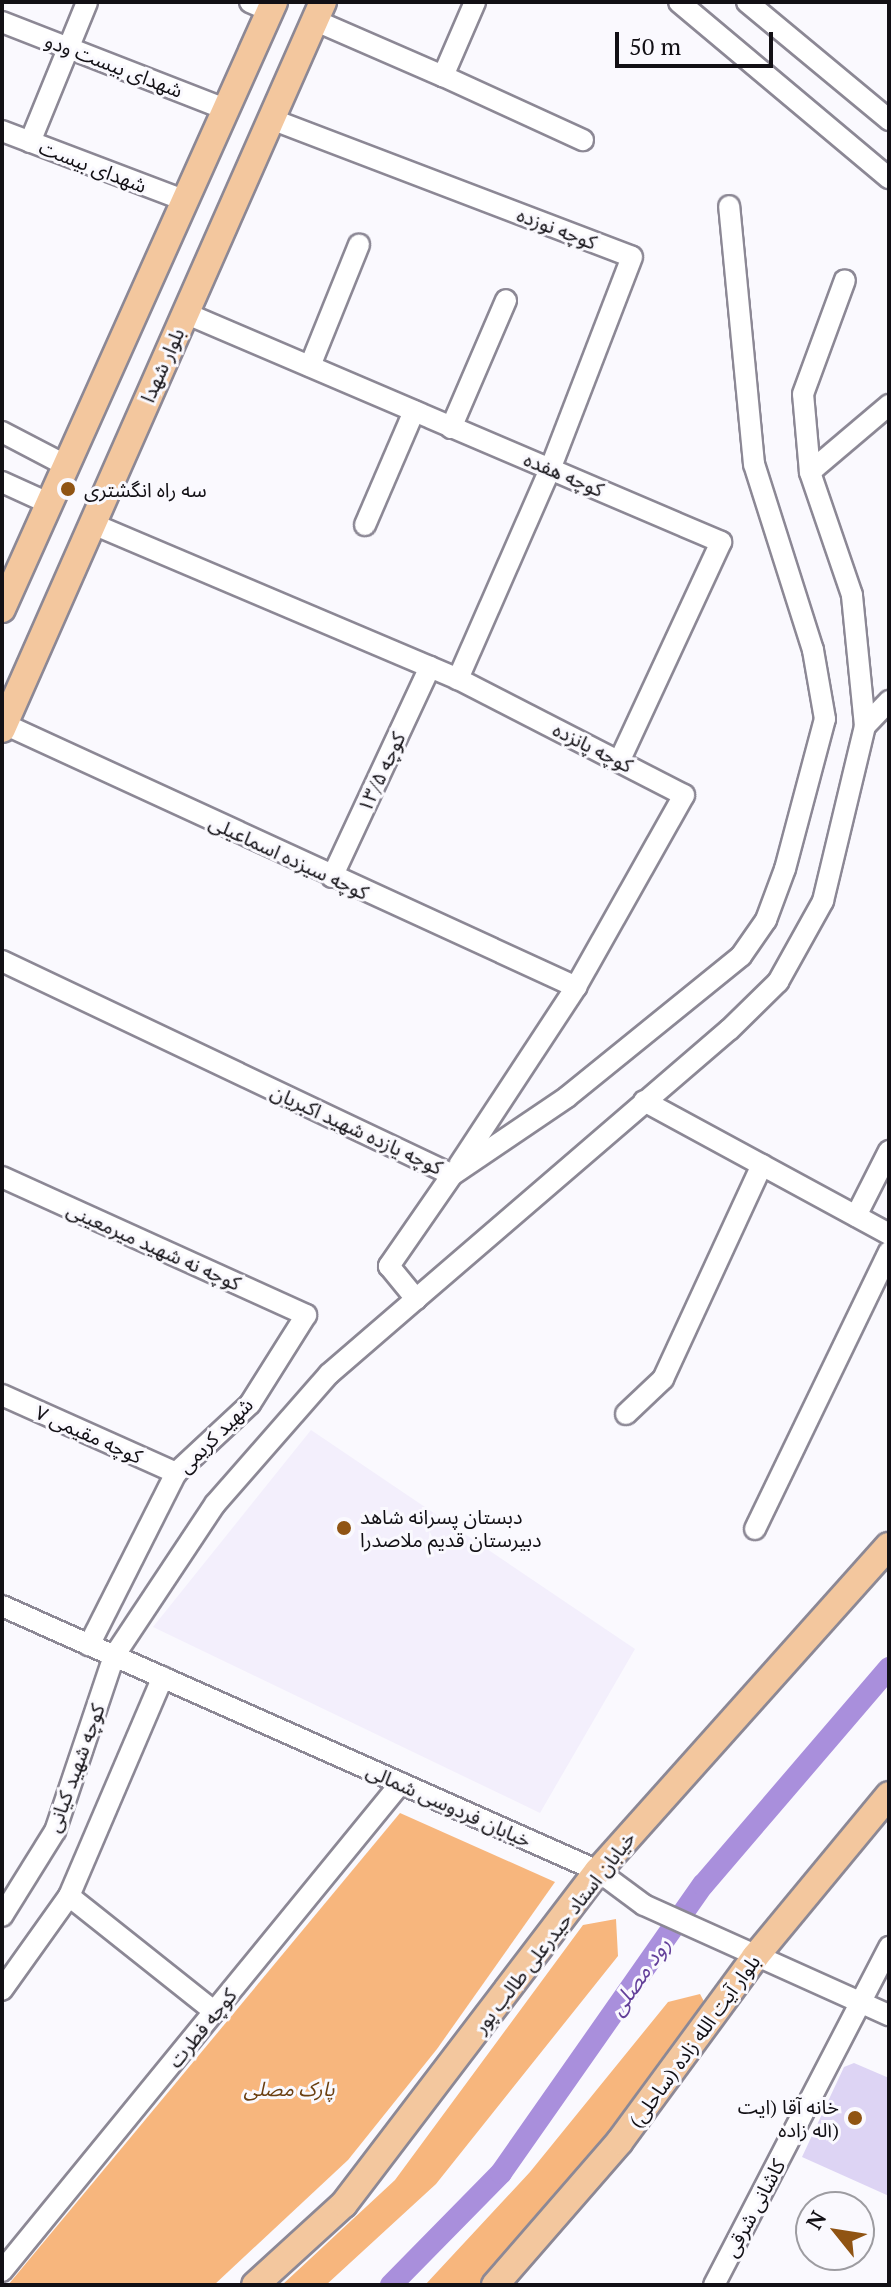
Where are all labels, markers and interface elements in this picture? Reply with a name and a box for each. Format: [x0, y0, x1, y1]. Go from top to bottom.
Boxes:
scale bar [619, 16, 777, 66]
street label: شهدای بیست ودو [42, 28, 186, 102]
text: 50 m [629, 30, 681, 62]
street label: شهدای بیست [36, 135, 150, 197]
street label: کوچه نوزده [514, 202, 600, 254]
street label: بلوار شهدا [135, 324, 189, 406]
street label: کوچه هفده [521, 447, 607, 501]
place label: سه راه انگشتری [84, 477, 207, 501]
marker: سه راه انگشتری [59, 480, 77, 498]
street label: کوچه پانزده [549, 717, 637, 777]
street label: کوچه ۱۳/۵ [352, 728, 410, 816]
street label: کوچه سیزده اسماعیلی [206, 810, 372, 904]
street label: کوچه یازده شهید اکبریان [267, 1079, 447, 1179]
street label: کوچه نه شهید میرمعینی [63, 1197, 245, 1295]
street label: شهید کریمی [172, 1392, 258, 1478]
street label: کوچه مقیمی ۷ [32, 1400, 146, 1468]
place label: دبستان پسرانه شاهد دبیرستان قدیم ملاصدرا [360, 1504, 542, 1551]
marker: دبستان پسرانه شاهد دبیرستان قدیم ملاصدرا [335, 1519, 353, 1537]
street label: کوچه شهید کیانی [41, 1701, 109, 1835]
street label: خیابان فردوسی شمالی [363, 1758, 535, 1852]
street label: خیابان استاد حیدرعلی طالب پور [468, 1826, 640, 2038]
water label: رود مصلی [603, 1932, 675, 2020]
street label: بلوار آیت الله زاده (ساحلی) [623, 1950, 765, 2132]
street label: کوچه فطرت [163, 1984, 241, 2072]
park label: پارک مصلی [244, 2076, 334, 2100]
place label: خانه آقا (ایت اله زاده) [738, 2094, 839, 2141]
marker: خانه آقا (ایت اله زاده) [846, 2109, 864, 2127]
street label: کاشانی شرقی [718, 2155, 790, 2261]
north arrow [795, 2191, 875, 2271]
text: N [799, 2205, 832, 2234]

